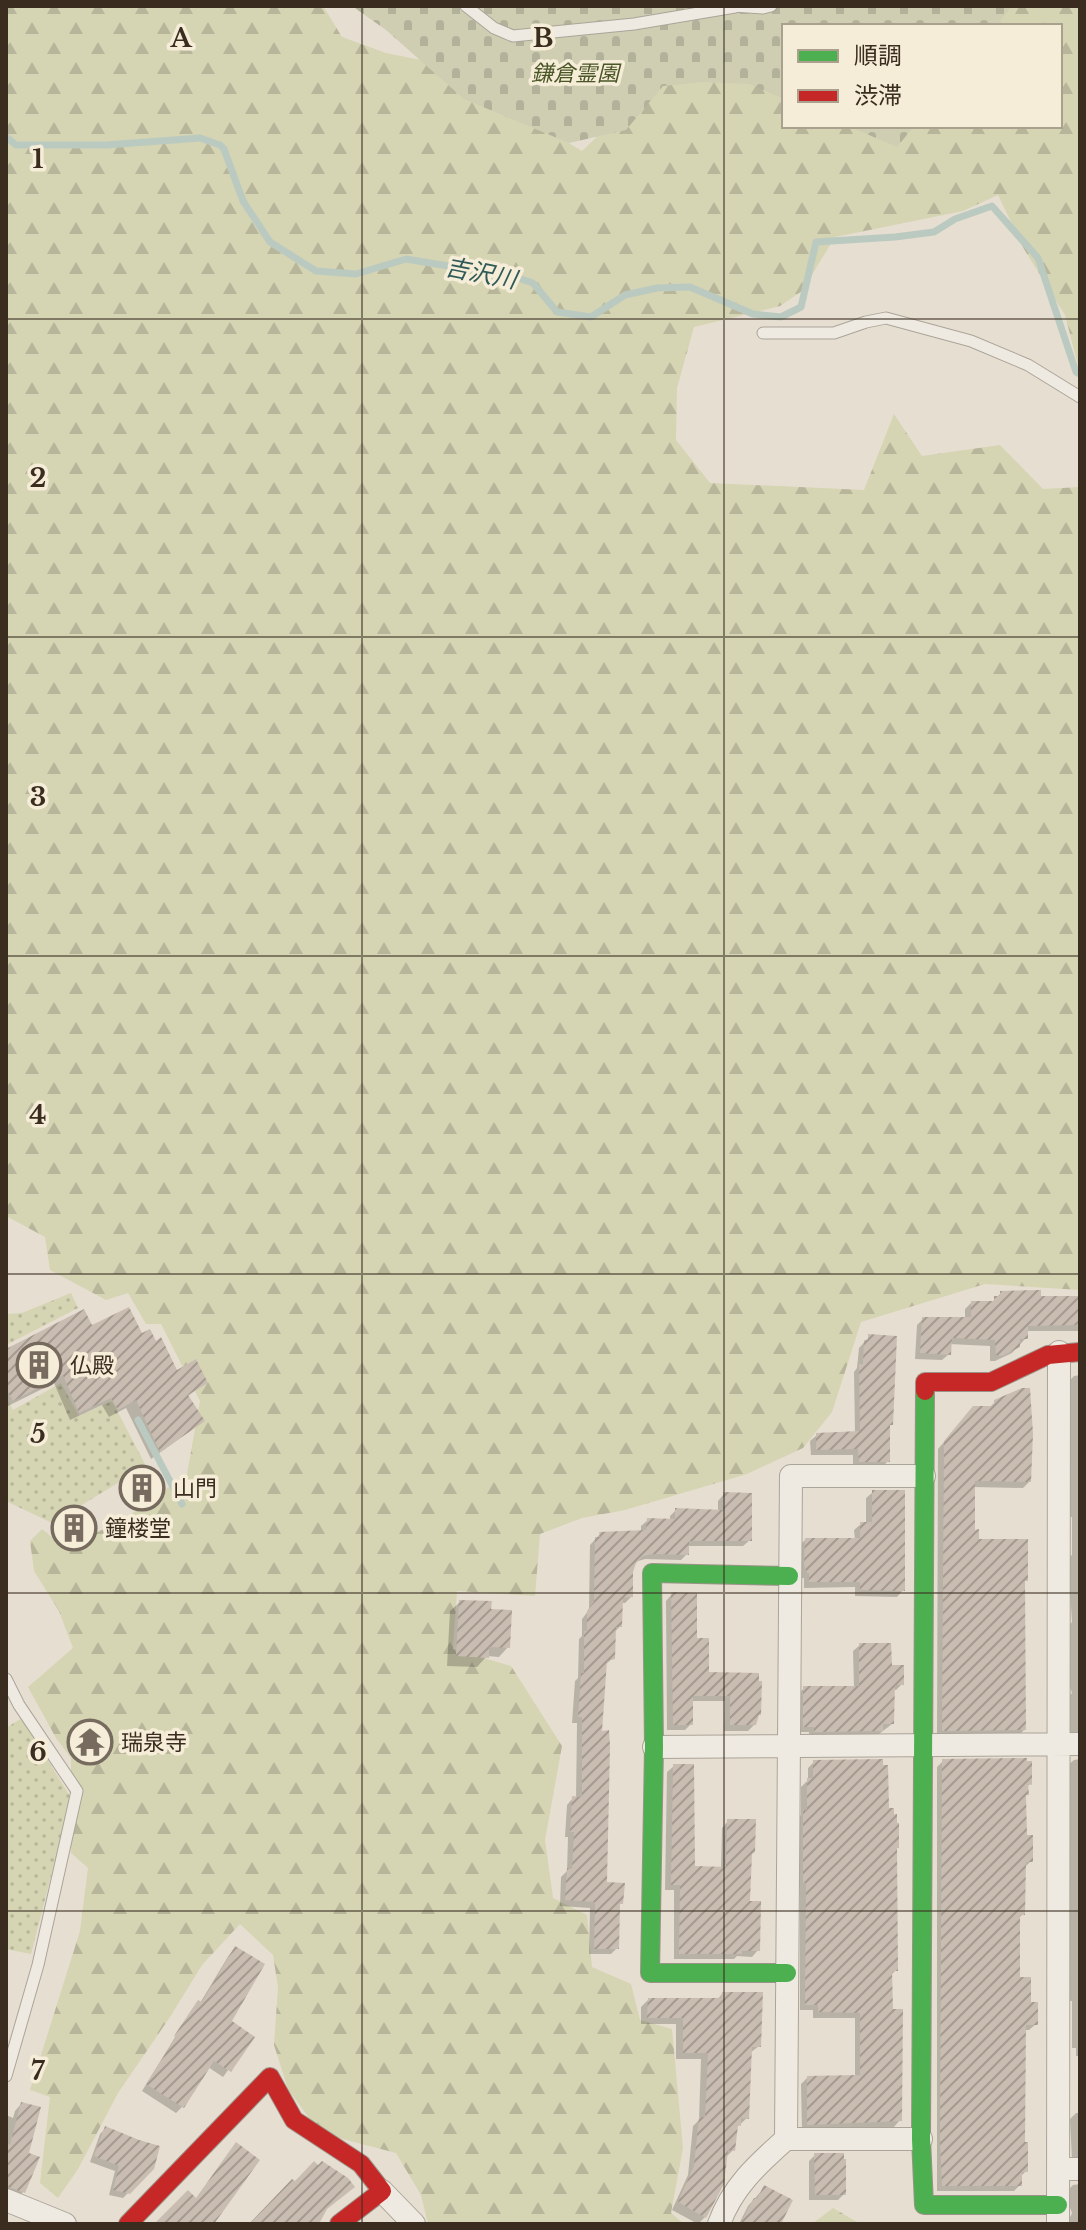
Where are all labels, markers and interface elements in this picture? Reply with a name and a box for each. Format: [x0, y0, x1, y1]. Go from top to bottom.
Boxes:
text: A [169, 22, 192, 54]
text: B [533, 22, 553, 54]
legend [782, 24, 1062, 128]
text: 順調 [854, 41, 902, 70]
park label: 鎌倉霊園 [531, 60, 622, 87]
text: 渋滞 [854, 81, 902, 110]
text: 1 [32, 143, 44, 175]
water label: 吉沢川 [443, 252, 522, 295]
text: 2 [30, 462, 46, 494]
text: 3 [30, 781, 46, 813]
text: 4 [29, 1099, 47, 1131]
building icon: 仏殿 [15, 1341, 63, 1389]
place label: 仏殿 [70, 1352, 114, 1379]
text: 5 [30, 1418, 46, 1450]
building icon: 山門 [118, 1464, 166, 1512]
place label: 山門 [173, 1475, 217, 1502]
building icon: 鐘楼堂 [50, 1504, 98, 1552]
place label: 鐘楼堂 [105, 1515, 171, 1542]
temple icon: 瑞泉寺 [66, 1718, 114, 1766]
place label: 瑞泉寺 [121, 1729, 187, 1756]
text: 6 [29, 1736, 47, 1768]
text: 7 [31, 2055, 45, 2087]

